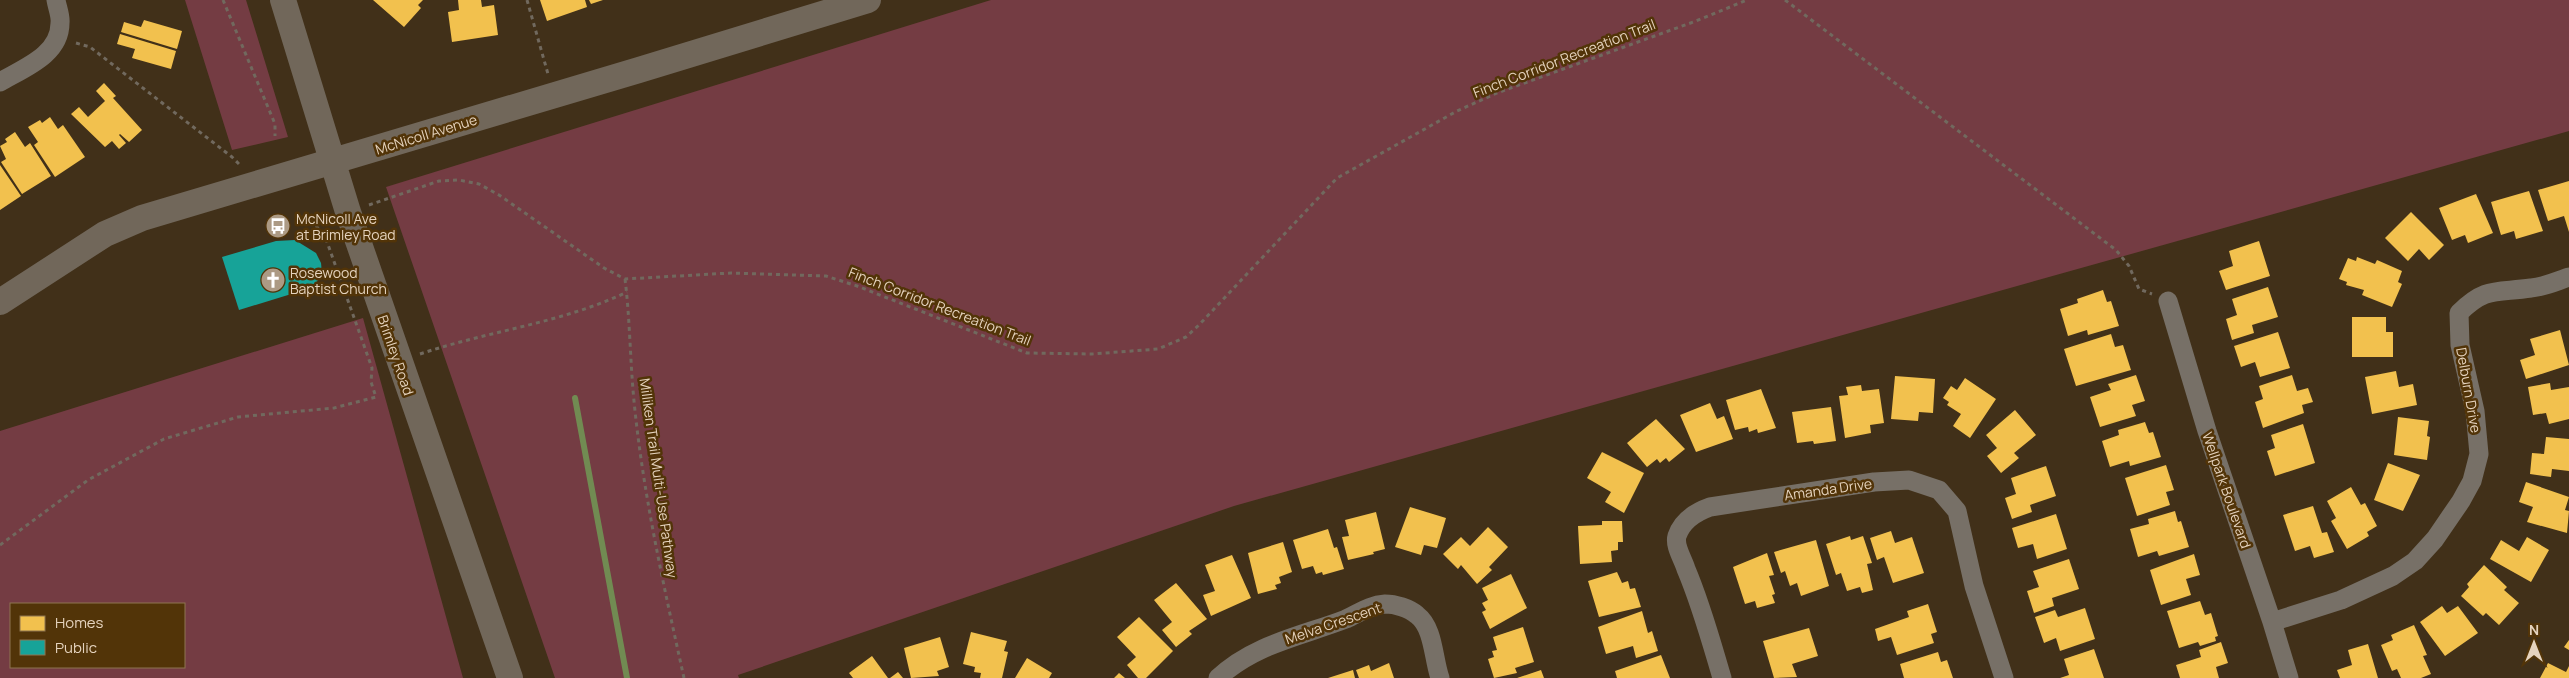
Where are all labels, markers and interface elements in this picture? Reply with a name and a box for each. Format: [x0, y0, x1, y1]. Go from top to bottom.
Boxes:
street label: Finch Corridor Recreation Trail [1470, 14, 1658, 102]
street label: McNicoll Avenue [373, 109, 479, 159]
place label: McNicoll Ave at Brimley Road [296, 209, 396, 244]
bus stop icon: McNicoll Ave at Brimley Road [265, 213, 291, 239]
street label: Finch Corridor Recreation Trail [846, 262, 1034, 350]
place label: Rosewood Baptist Church [290, 263, 387, 298]
church icon: Rosewood Baptist Church [260, 267, 286, 293]
street label: Brimley Road [373, 312, 419, 398]
street label: Delburn Drive [2452, 346, 2486, 434]
street label: Milliken Trail Multi-Use Pathway [636, 377, 683, 580]
street label: Wellpark Boulevard [2198, 429, 2256, 551]
street label: Amanda Drive [1783, 473, 1873, 505]
street label: Melva Crescent [1282, 598, 1384, 648]
legend [10, 603, 185, 668]
text: Homes [55, 612, 104, 633]
north arrow [2509, 618, 2559, 668]
text: N [2529, 620, 2539, 639]
text: Public [55, 637, 97, 658]

